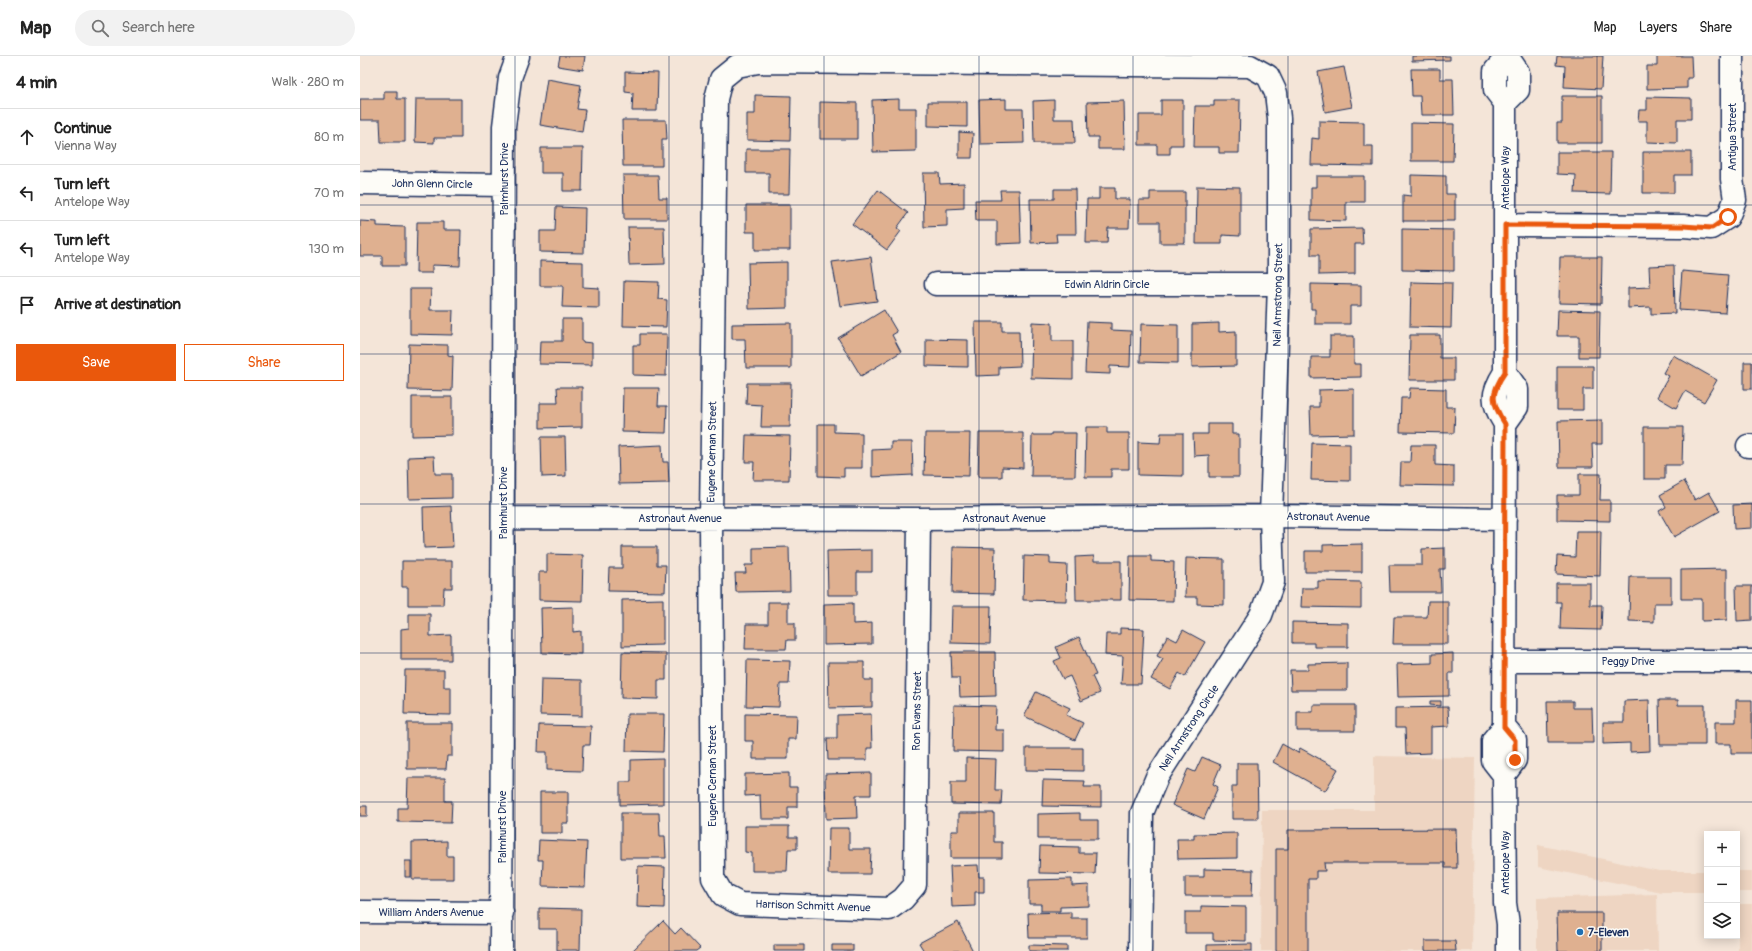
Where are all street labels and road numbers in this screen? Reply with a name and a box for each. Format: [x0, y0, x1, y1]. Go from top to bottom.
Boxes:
street label: Antigua Street [1726, 102, 1739, 171]
street label: Palmhurst Drive [498, 142, 511, 215]
street label: Antelope Way [1499, 146, 1512, 210]
street label: John Glenn Circle [391, 177, 473, 191]
street label: Neil Armstrong Street [1271, 243, 1285, 347]
street label: Edwin Aldrin Circle [1065, 278, 1150, 291]
street label: Eugene Cernan Street [705, 401, 719, 503]
street label: Palmhurst Drive [497, 466, 510, 539]
street label: Astronaut Avenue [1286, 510, 1370, 524]
street label: Astronaut Avenue [638, 512, 722, 525]
street label: Astronaut Avenue [962, 512, 1046, 525]
street label: Peggy Drive [1601, 655, 1655, 668]
street label: Ron Evans Street [910, 671, 924, 751]
street label: Neil Armstrong Circle [1156, 682, 1222, 773]
street label: Eugene Cernan Street [706, 725, 719, 827]
street label: Palmhurst Drive [496, 790, 509, 863]
street label: Antelope Way [1499, 831, 1512, 895]
street label: Harrison Schmitt Avenue [755, 897, 871, 915]
street label: William Anders Avenue [378, 906, 484, 919]

